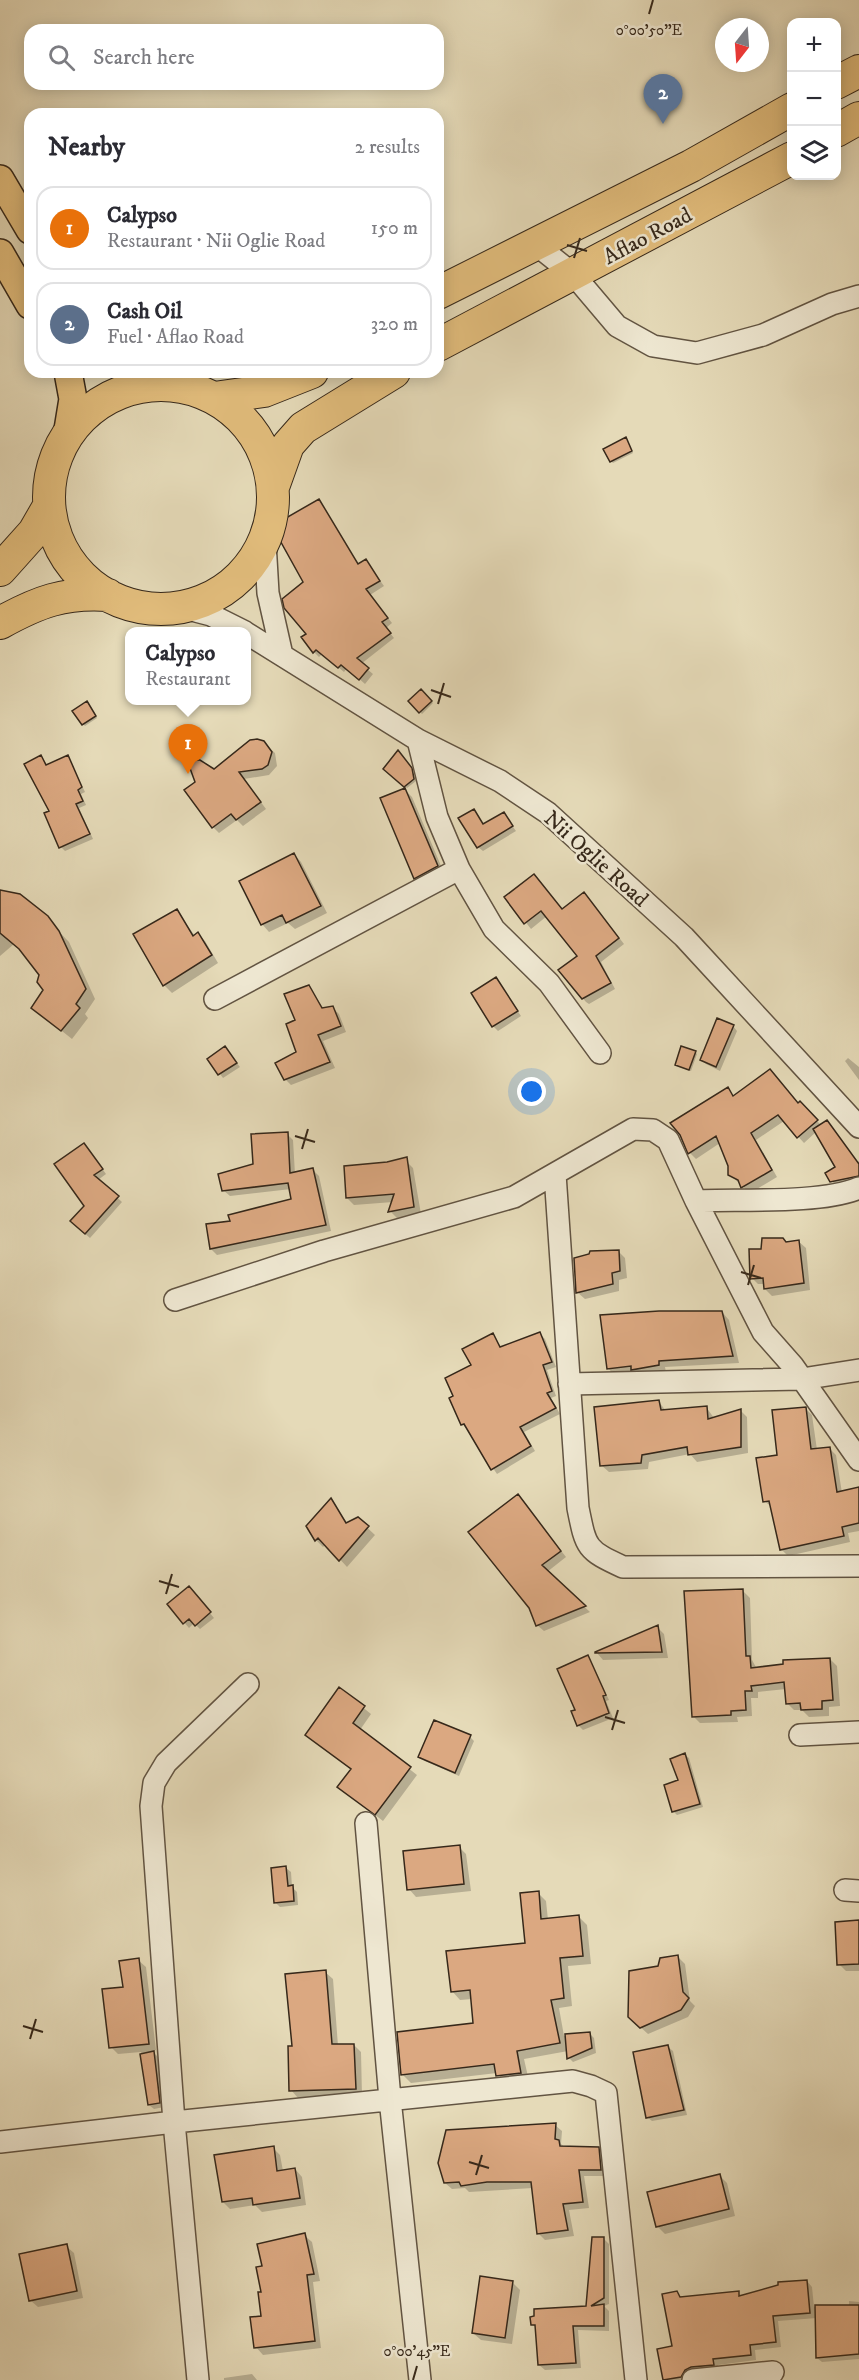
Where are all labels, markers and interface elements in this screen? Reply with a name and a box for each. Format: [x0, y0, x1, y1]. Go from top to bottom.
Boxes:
north arrow [715, 18, 769, 72]
map controls [787, 18, 841, 180]
button: + [787, 18, 841, 72]
text: 0°00'50"E [616, 21, 683, 40]
search box [24, 24, 444, 90]
icon: search [45, 41, 78, 74]
text: Search here [93, 44, 195, 71]
button: − [787, 72, 841, 126]
pin: 2 [644, 74, 682, 124]
button: layers [787, 126, 841, 180]
text: Nearby [48, 131, 125, 164]
text: 2 results [355, 135, 420, 160]
text: Calypso [107, 202, 177, 229]
street label: Aflao Road [599, 202, 697, 271]
text: 1 [66, 216, 73, 241]
text: 150 m [371, 216, 418, 241]
text: Restaurant · Nii Oglie Road [107, 229, 325, 254]
text: Cash Oil [107, 298, 182, 325]
text: 2 [65, 312, 74, 337]
text: 320 m [371, 312, 418, 337]
text: Fuel · Aflao Road [107, 325, 244, 350]
popup [125, 627, 251, 705]
text: Calypso [145, 640, 215, 667]
text: Restaurant [145, 667, 231, 692]
pin: 1 [168, 724, 207, 774]
street label: Nii Oglie Road [538, 805, 654, 913]
your location [517, 1077, 546, 1106]
text: 0°00'45"E [384, 2342, 451, 2361]

